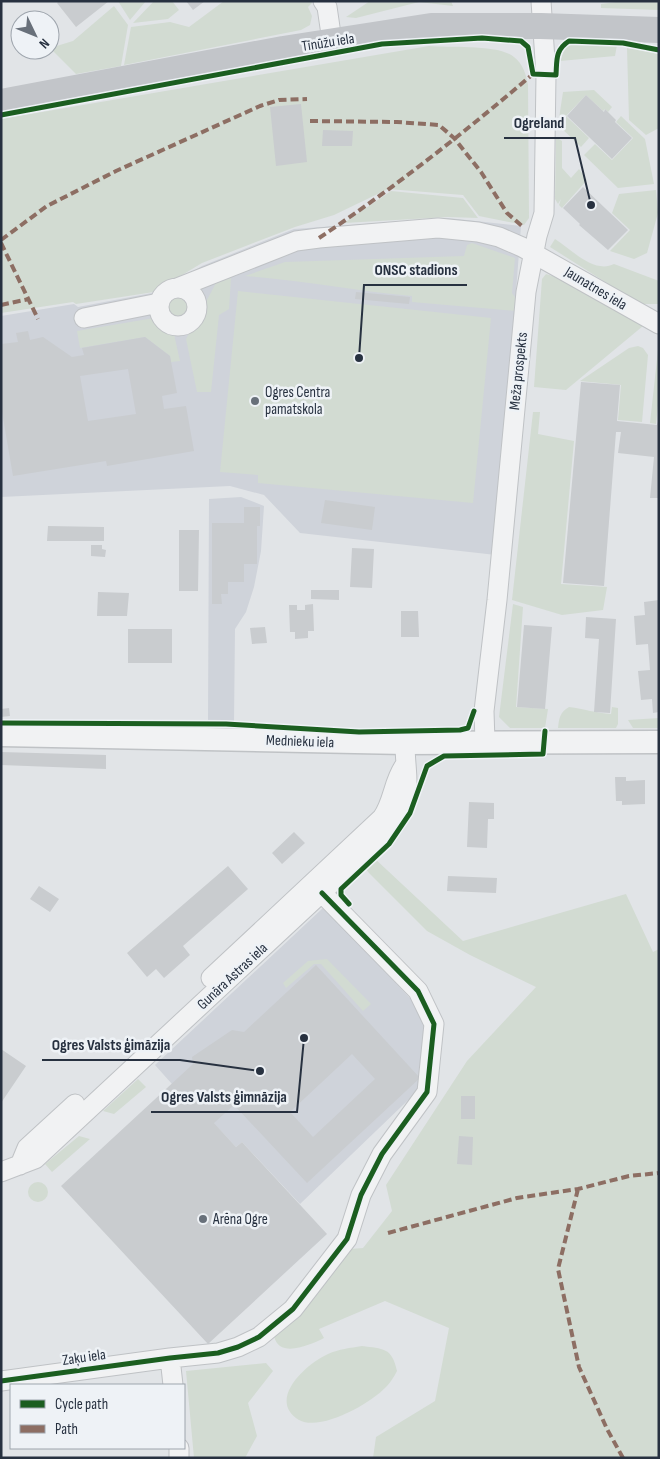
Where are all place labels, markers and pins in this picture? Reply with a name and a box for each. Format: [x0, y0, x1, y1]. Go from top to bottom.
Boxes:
callout: Ogreland [504, 107, 575, 138]
callout: ONSC stadions [364, 254, 467, 285]
place label: Ogres Centra pamatskola [265, 383, 331, 419]
marker: Ogres Centra pamatskola [249, 395, 261, 407]
callout: Ogres Valsts ģimāzija [42, 1029, 180, 1060]
callout: Ogres Valsts ģimnāzija [151, 1081, 297, 1112]
place label: Arēna Ogre [212, 1210, 268, 1229]
marker: Arēna Ogre [197, 1213, 209, 1225]

